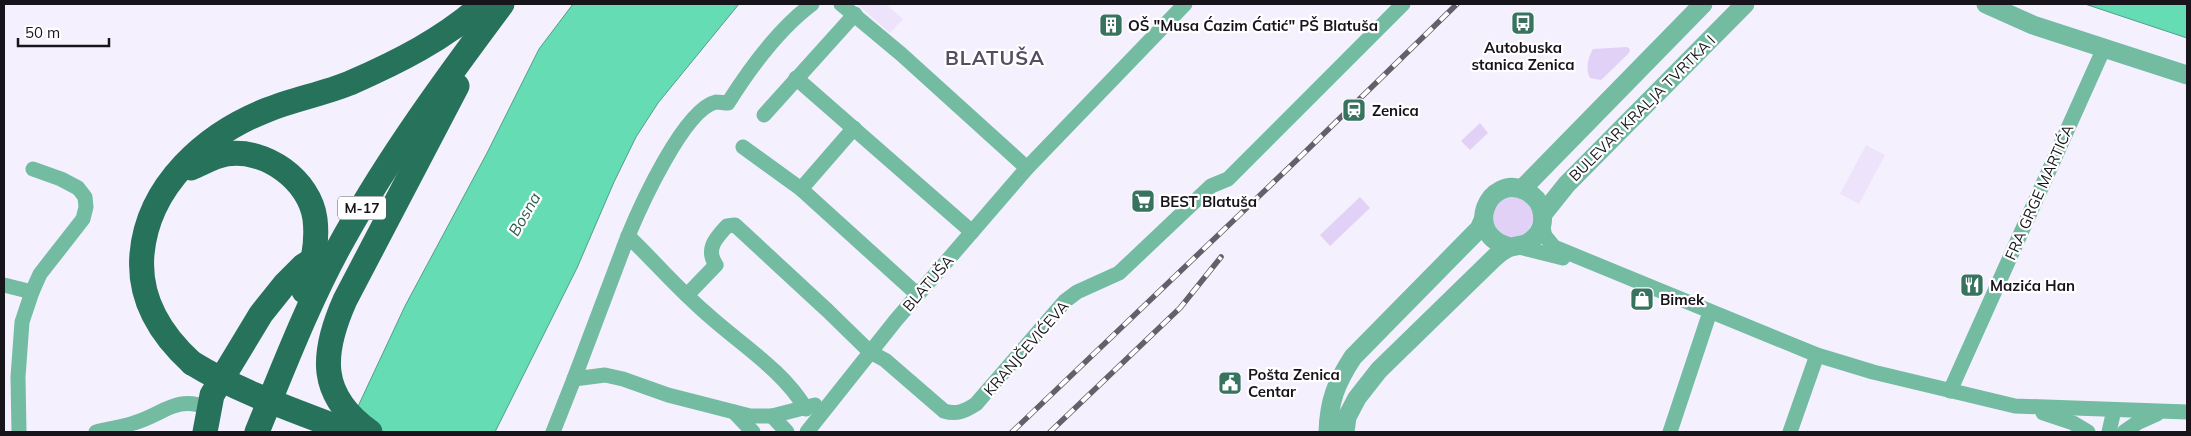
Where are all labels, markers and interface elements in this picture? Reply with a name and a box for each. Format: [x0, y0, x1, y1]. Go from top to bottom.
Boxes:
bus stop icon: Autobuska stanica Zenica [1510, 10, 1536, 36]
building icon: OŠ "Musa Ćazim Ćatić" PŠ Blatuša [1098, 12, 1124, 38]
scale bar [18, 15, 109, 47]
place label: OŠ "Musa Ćazim Ćatić" PŠ Blatuša [1128, 16, 1378, 35]
text: 50 m [25, 23, 60, 42]
street label: BULEVAR KRALJA TVRTKA I [1565, 31, 1719, 185]
place label: Autobuska stanica Zenica [1471, 38, 1575, 74]
district label: BLATUŠA [945, 45, 1045, 70]
station icon: Zenica [1341, 97, 1367, 123]
place label: Zenica [1372, 101, 1419, 120]
street label: FRA GRGE MARTIĆA [2001, 121, 2077, 263]
water label: Bosna [504, 188, 545, 239]
supermarket icon: BEST Blatuša [1130, 188, 1156, 214]
place label: BEST Blatuša [1160, 192, 1257, 211]
road number: M-17 [338, 197, 386, 220]
street label: BLATUŠA [898, 251, 958, 315]
restaurant icon: Mazića Han [1959, 272, 1985, 298]
place label: Mazića Han [1990, 276, 2075, 295]
shop icon: Bimek [1629, 286, 1655, 312]
place label: Bimek [1660, 290, 1705, 309]
street label: KRANJČEVIĆEVA [980, 297, 1072, 399]
place label: Pošta Zenica Centar [1248, 365, 1340, 401]
public building icon: Pošta Zenica Centar [1217, 370, 1243, 396]

